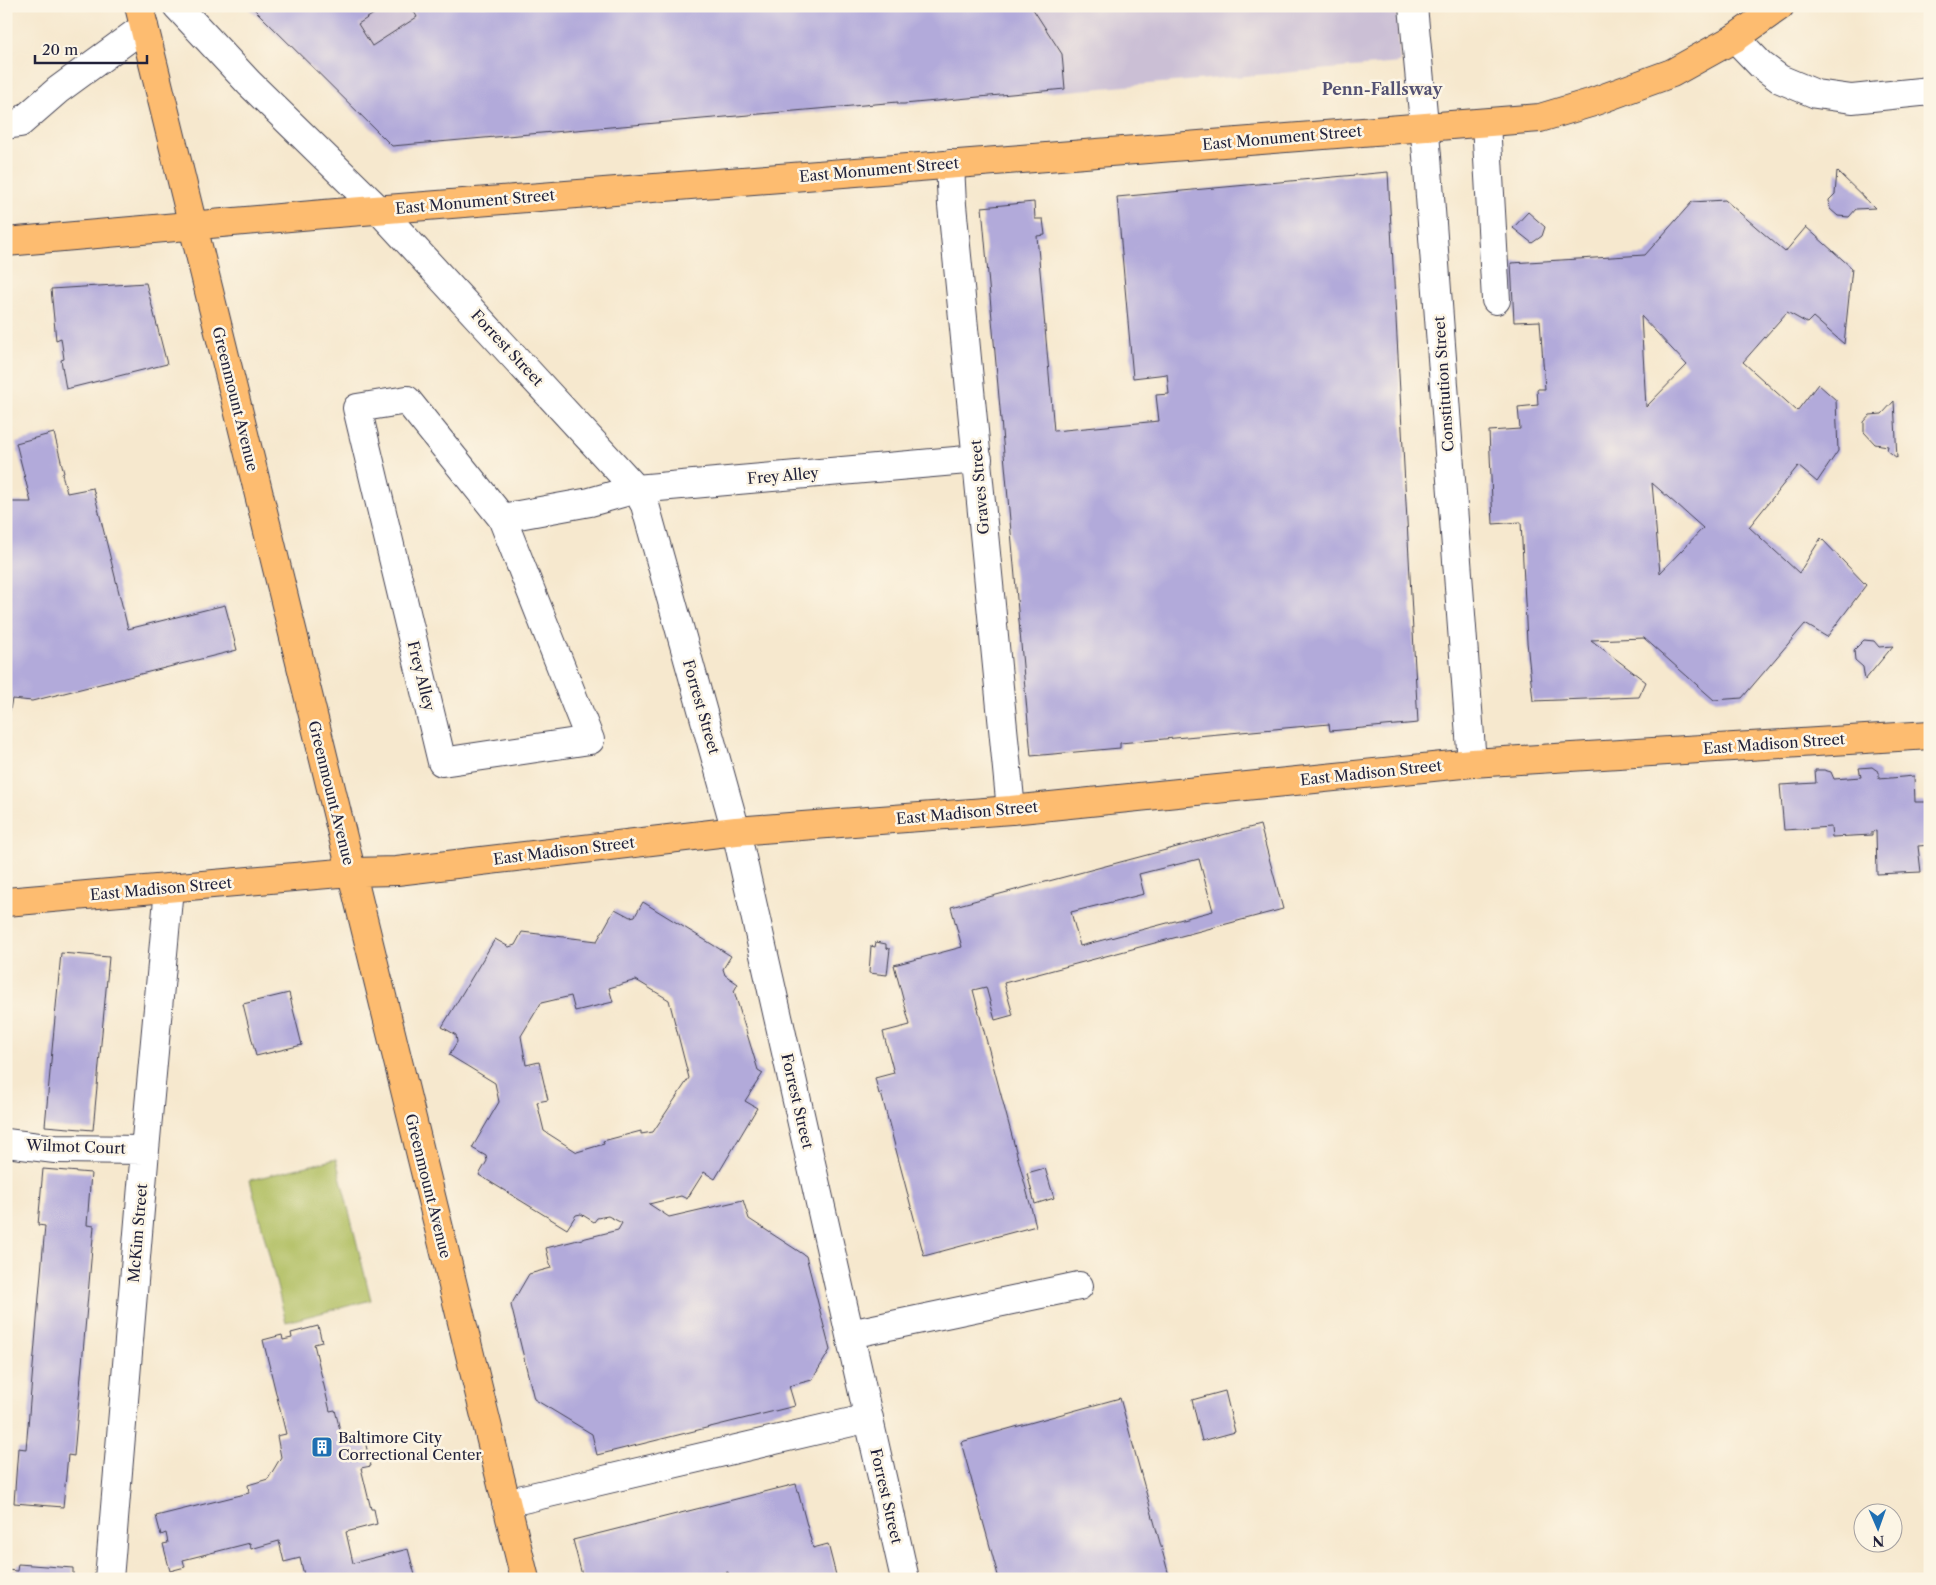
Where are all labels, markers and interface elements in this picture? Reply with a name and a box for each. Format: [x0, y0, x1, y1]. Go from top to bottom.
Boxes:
scale bar [35, 32, 148, 64]
text: 20 m [42, 40, 78, 59]
district label: Penn-Fallsway [1322, 79, 1444, 99]
street label: East Monument Street [1201, 121, 1363, 154]
street label: East Monument Street [798, 153, 960, 186]
street label: East Monument Street [394, 185, 556, 218]
street label: Forrest Street [467, 306, 548, 390]
street label: Constitution Street [1429, 315, 1458, 453]
street label: Greenmount Avenue [208, 325, 263, 473]
street label: Graves Street [966, 438, 993, 535]
street label: Frey Alley [746, 463, 820, 488]
street label: Frey Alley [404, 639, 440, 714]
street label: Forrest Street [679, 657, 724, 757]
street label: Greenmount Avenue [304, 719, 359, 867]
street label: East Madison Street [1702, 729, 1846, 758]
street label: East Madison Street [1299, 756, 1443, 789]
street label: East Madison Street [895, 797, 1039, 828]
street label: East Madison Street [492, 832, 636, 869]
street label: East Madison Street [89, 873, 233, 904]
street label: Forrest Street [777, 1051, 818, 1151]
street label: Greenmount Avenue [401, 1112, 456, 1260]
street label: Wilmot Court [25, 1135, 127, 1158]
street label: McKim Street [124, 1182, 151, 1283]
place label: Baltimore City Correctional Center [338, 1428, 482, 1464]
building icon: Baltimore City Correctional Center [310, 1435, 334, 1459]
street label: Forrest Street [866, 1446, 907, 1546]
north arrow [1854, 1502, 1904, 1552]
text: N [1872, 1532, 1885, 1550]

